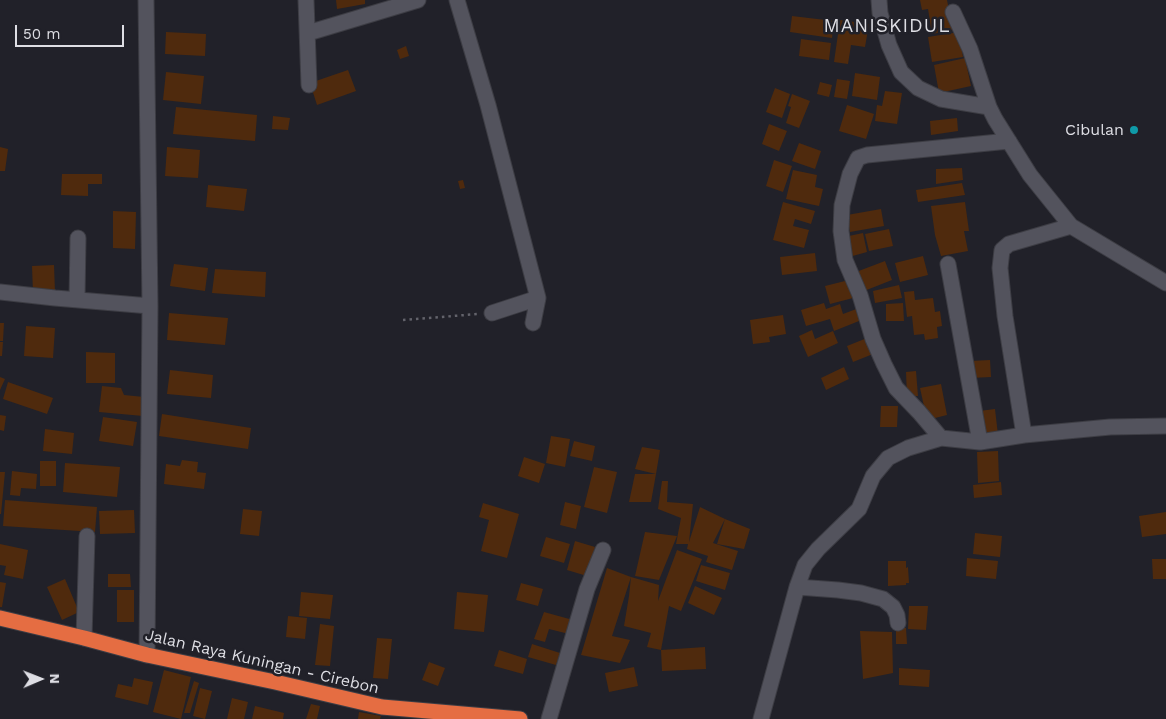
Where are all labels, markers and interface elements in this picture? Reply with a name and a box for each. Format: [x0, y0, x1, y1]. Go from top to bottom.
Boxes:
scale bar [18, 15, 126, 47]
district label: MANISKIDUL [822, 15, 952, 37]
text: 50 m [23, 25, 60, 43]
place label: Cibulan [1065, 120, 1124, 140]
marker: Cibulan [1128, 124, 1140, 136]
street label: Jalan Raya Kuningan - Cirebon [143, 626, 381, 698]
north arrow [15, 654, 65, 704]
text: N [47, 673, 63, 684]

